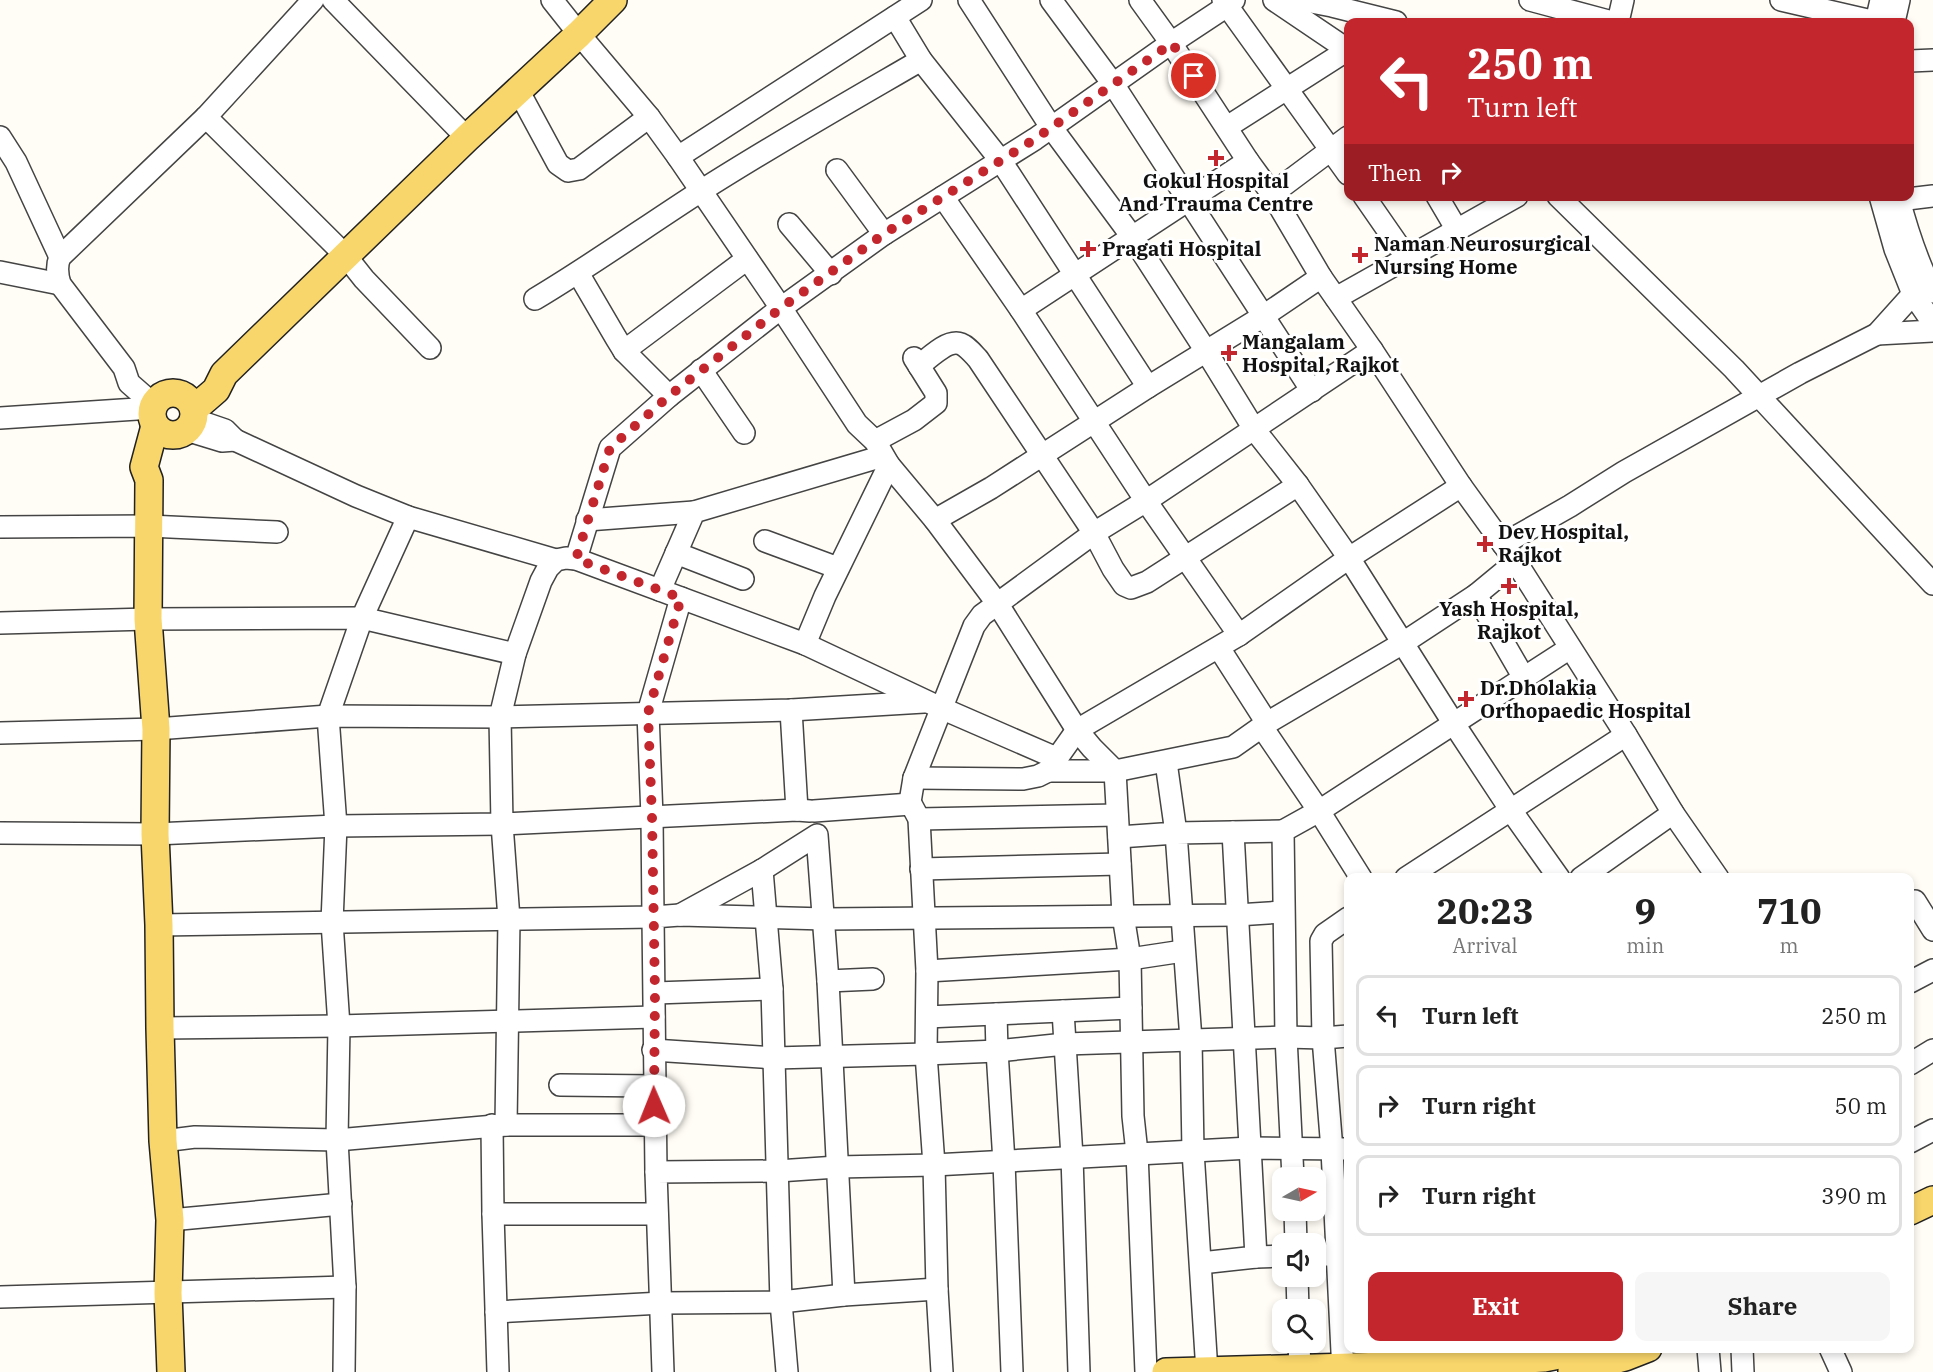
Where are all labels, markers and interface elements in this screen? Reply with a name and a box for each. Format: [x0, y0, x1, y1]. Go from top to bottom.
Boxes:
text: 250 m [1467, 36, 1593, 91]
icon: left [1368, 42, 1446, 120]
pin [1168, 50, 1219, 101]
icon: arrive [1177, 59, 1210, 92]
text: Turn left [1467, 89, 1578, 124]
marker: Gokul Hospital And Trauma Centre [1207, 149, 1225, 167]
icon: right [1434, 156, 1467, 189]
text: Then [1368, 158, 1422, 187]
place label: Gokul Hospital And Trauma Centre [1119, 167, 1313, 217]
place label: Naman Neurosurgical Nursing Home [1374, 230, 1591, 280]
place label: Pragati Hospital [1102, 235, 1261, 262]
marker: Pragati Hospital [1079, 240, 1097, 258]
marker: Naman Neurosurgical Nursing Home [1351, 246, 1369, 264]
place label: Mangalam Hospital, Rajkot [1242, 328, 1400, 378]
marker: Mangalam Hospital, Rajkot [1220, 344, 1238, 362]
place label: Dev Hospital, Rajkot [1498, 518, 1629, 568]
marker: Dev Hospital, Rajkot [1476, 535, 1494, 553]
marker: Yash Hospital, Rajkot [1500, 577, 1518, 595]
place label: Yash Hospital, Rajkot [1439, 595, 1579, 645]
place label: Dr.Dholakia Orthopaedic Hospital [1480, 674, 1691, 724]
marker: Dr.Dholakia Orthopaedic Hospital [1457, 690, 1475, 708]
text: 20:23 [1436, 887, 1534, 934]
text: 9 [1634, 887, 1656, 934]
text: 710 [1757, 887, 1822, 934]
text: Arrival [1453, 932, 1518, 959]
text: min [1626, 932, 1664, 959]
text: m [1780, 932, 1799, 959]
icon: left [1371, 999, 1404, 1032]
text: Turn left [1422, 1001, 1518, 1030]
text: 250 m [1821, 1001, 1887, 1030]
position arrow [622, 1074, 686, 1138]
icon: right [1371, 1089, 1404, 1122]
text: Turn right [1422, 1091, 1536, 1120]
text: 50 m [1835, 1091, 1887, 1120]
north arrow [1272, 1167, 1326, 1221]
map controls [1272, 1167, 1326, 1353]
icon: right [1371, 1179, 1404, 1212]
text: Turn right [1422, 1181, 1536, 1210]
text: 390 m [1821, 1181, 1887, 1210]
button: sound [1272, 1233, 1326, 1287]
button: Exit [1368, 1272, 1623, 1341]
button: Share [1635, 1272, 1890, 1341]
button: search [1272, 1299, 1326, 1353]

